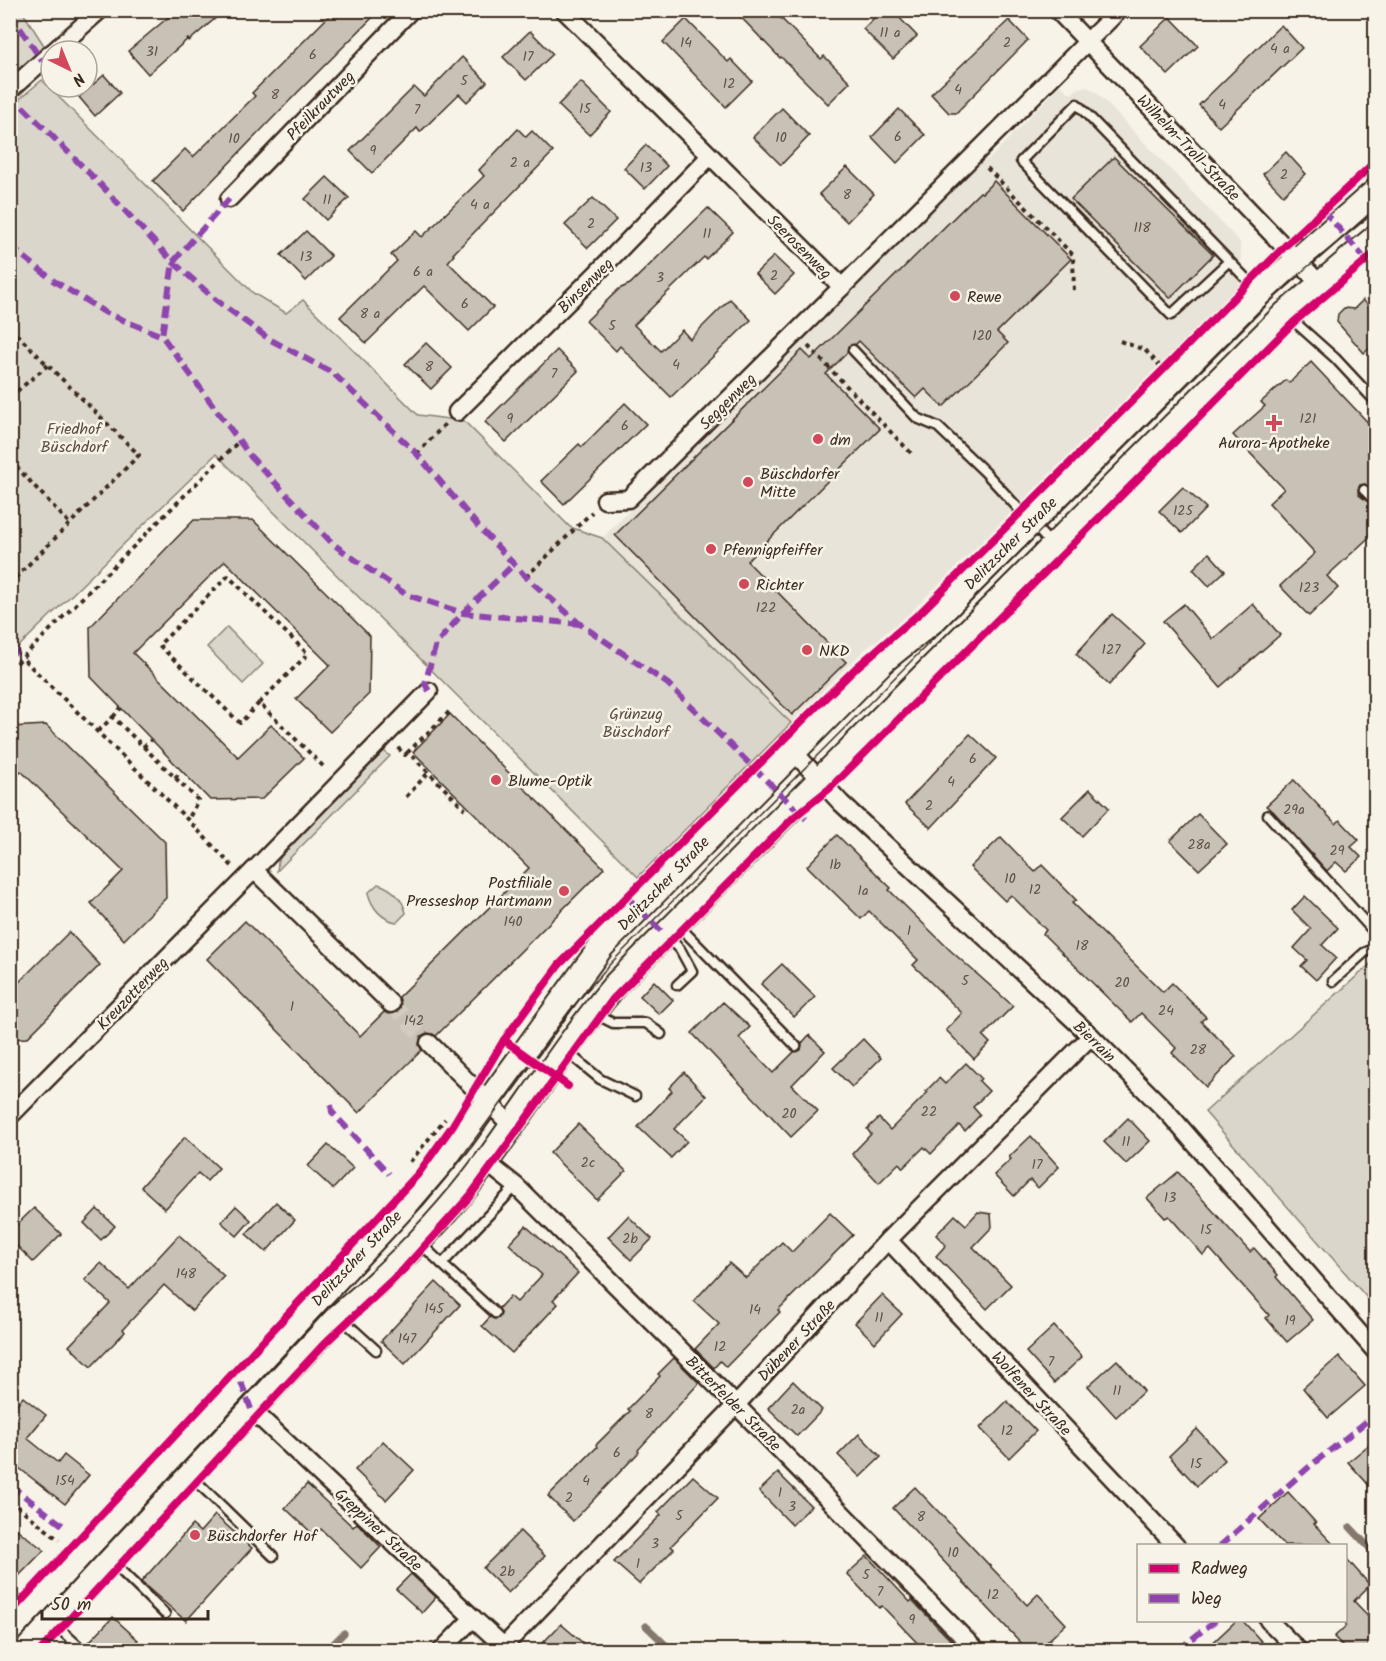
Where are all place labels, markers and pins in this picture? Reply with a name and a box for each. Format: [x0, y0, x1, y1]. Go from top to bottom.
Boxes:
place label: Rewe [967, 285, 1002, 310]
marker: Rewe [948, 289, 962, 303]
marker: Aurora-Apotheke [1267, 416, 1281, 430]
place label: dm [830, 428, 851, 453]
place label: Aurora-Apotheke [1218, 431, 1330, 456]
marker: dm [811, 432, 825, 446]
place label: Büschdorfer Mitte [760, 462, 841, 505]
marker: Büschdorfer Mitte [741, 475, 755, 489]
place label: Pfennigpfeiffer [723, 538, 824, 563]
marker: Pfennigpfeiffer [704, 542, 718, 556]
place label: Richter [756, 573, 805, 598]
marker: Richter [737, 577, 751, 591]
place label: NKD [819, 639, 850, 664]
marker: NKD [800, 643, 814, 657]
place label: Blume-Optik [508, 769, 593, 794]
marker: Blume-Optik [489, 773, 503, 787]
place label: Postfiliale Presseshop Hartmann [406, 871, 552, 914]
marker: Postfiliale Presseshop Hartmann [557, 884, 571, 898]
place label: Büschdorfer Hof [207, 1524, 319, 1549]
marker: Büschdorfer Hof [188, 1528, 202, 1542]

